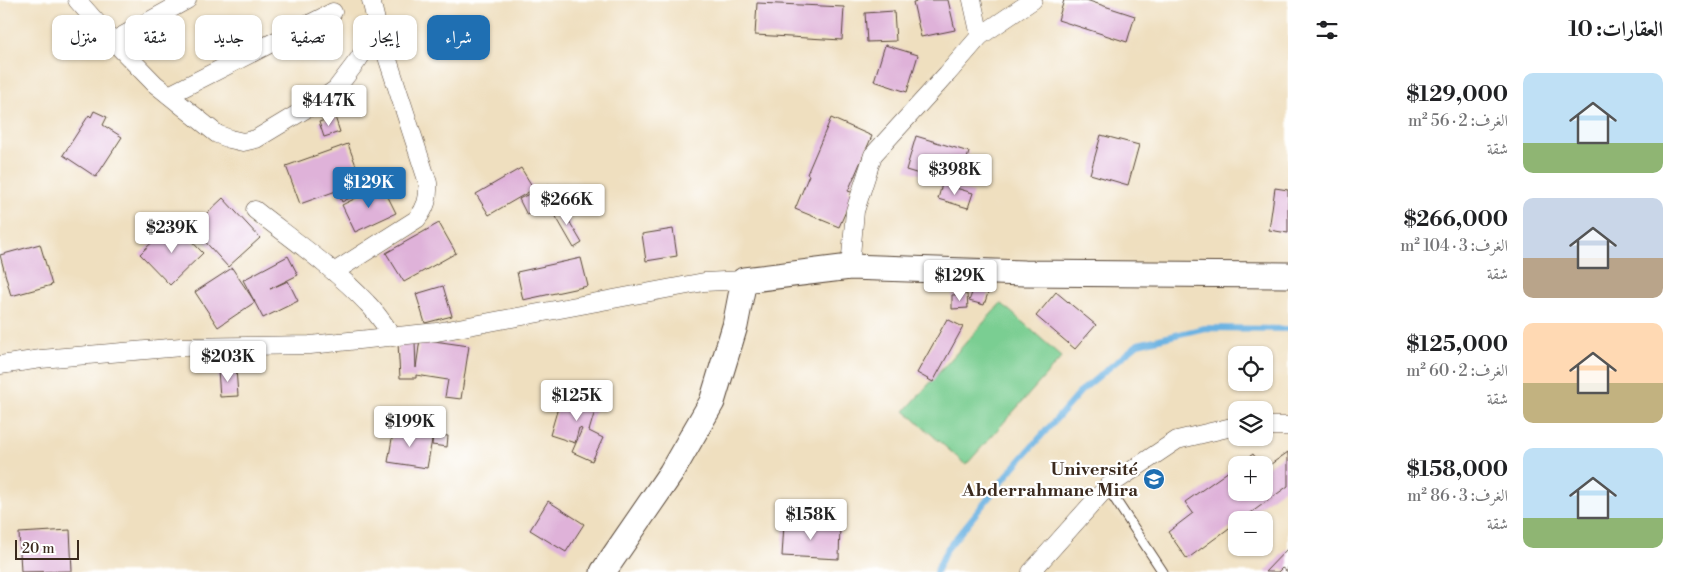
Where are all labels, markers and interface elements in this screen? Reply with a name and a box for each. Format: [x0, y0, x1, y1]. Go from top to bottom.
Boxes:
chip: منزل [52, 15, 115, 60]
chip: شقة [125, 15, 185, 60]
chip: جديد [195, 15, 262, 60]
chip: تصفية [272, 15, 343, 60]
chip: إيجار [353, 15, 417, 60]
chip: شراء [427, 15, 490, 60]
icon: filters [1313, 16, 1341, 44]
text: العقارات: 10 [1568, 17, 1663, 43]
text: $129,000 [1406, 82, 1508, 108]
pin: $447K [294, 84, 364, 127]
text: $447K [303, 91, 355, 111]
icon: home [1563, 93, 1623, 153]
text: الغرف: 2 · 56 m² [1408, 111, 1508, 131]
text: شقة [1487, 139, 1508, 159]
pin: $398K [920, 154, 990, 196]
text: $398K [929, 160, 981, 180]
pin: $129K [334, 166, 404, 209]
text: $129K [344, 173, 394, 193]
pin: $266K [532, 184, 602, 226]
text: $266K [541, 190, 593, 210]
text: $266,000 [1404, 207, 1508, 233]
pin: $239K [137, 212, 207, 254]
text: $239K [146, 218, 198, 238]
icon: home [1563, 218, 1623, 278]
text: الغرف: 3 · 104 m² [1400, 236, 1508, 256]
pin: $129K [925, 260, 995, 302]
text: شقة [1487, 264, 1508, 284]
text: $129K [935, 266, 985, 286]
text: $125,000 [1407, 332, 1508, 358]
pin: $203K [193, 340, 263, 383]
icon: home [1563, 343, 1623, 403]
map controls [1228, 346, 1273, 556]
button: locate [1228, 346, 1273, 391]
text: $203K [201, 347, 255, 367]
text: الغرف: 2 · 60 m² [1406, 361, 1508, 381]
pin: $125K [542, 380, 612, 422]
text: $125K [552, 386, 602, 406]
text: شقة [1487, 389, 1508, 409]
button: layers [1228, 401, 1273, 446]
pin: $199K [375, 406, 445, 448]
text: $199K [385, 412, 435, 432]
button: + [1228, 456, 1273, 501]
text: $158,000 [1407, 457, 1508, 483]
place label: Université Abderrahmane Mira [961, 458, 1138, 502]
school or university icon: Université Abderrahmane Mira [1142, 467, 1166, 491]
icon: home [1563, 468, 1623, 528]
text: الغرف: 3 · 86 m² [1407, 486, 1508, 506]
pin: $158K [776, 498, 846, 541]
text: $158K [786, 505, 836, 525]
button: − [1228, 511, 1273, 556]
text: شقة [1487, 514, 1508, 534]
scale bar [15, 537, 79, 560]
text: 20 m [22, 540, 54, 558]

